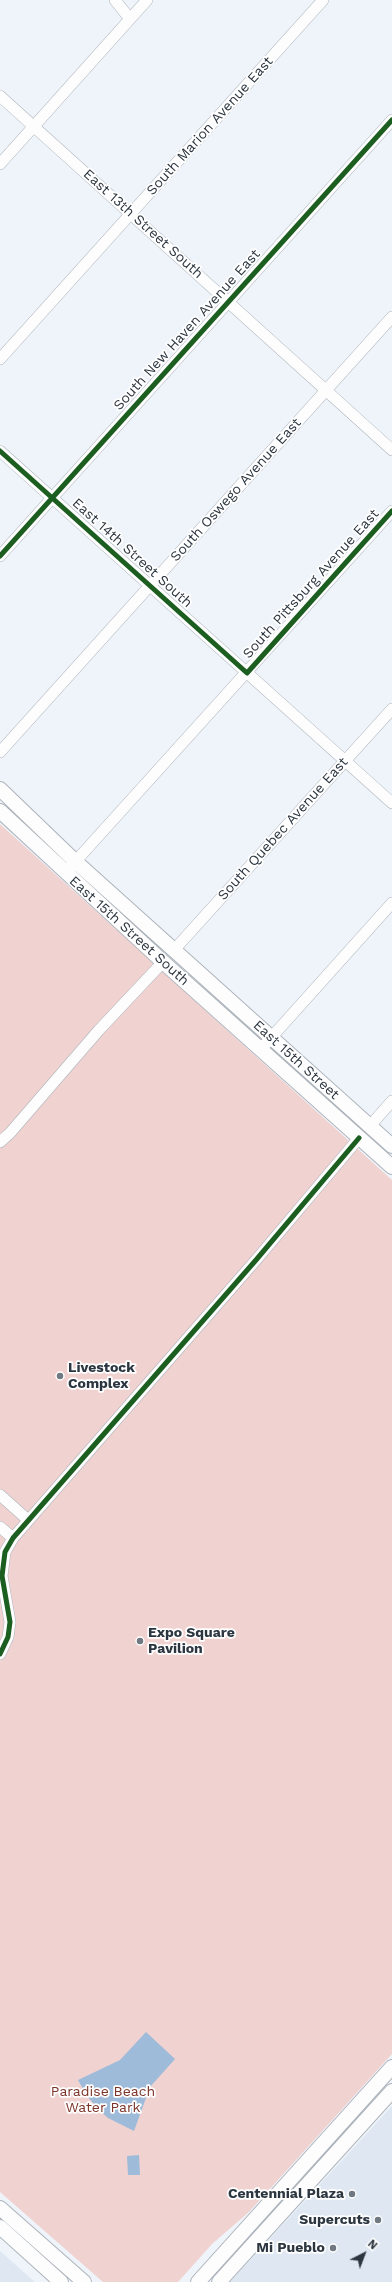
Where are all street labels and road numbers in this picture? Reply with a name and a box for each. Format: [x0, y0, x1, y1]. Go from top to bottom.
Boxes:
street label: South Marion Avenue East [143, 53, 277, 199]
street label: East 13th Street South [80, 166, 206, 282]
street label: South New Haven Avenue East [110, 246, 264, 414]
street label: South Oswego Avenue East [167, 415, 305, 565]
street label: East 14th Street South [69, 495, 195, 611]
street label: South Pittsburg Avenue East [239, 506, 383, 662]
street label: South Quebec Avenue East [214, 754, 352, 904]
street label: East 15th Street South [66, 873, 192, 989]
street label: East 15th Street [250, 1017, 342, 1103]

